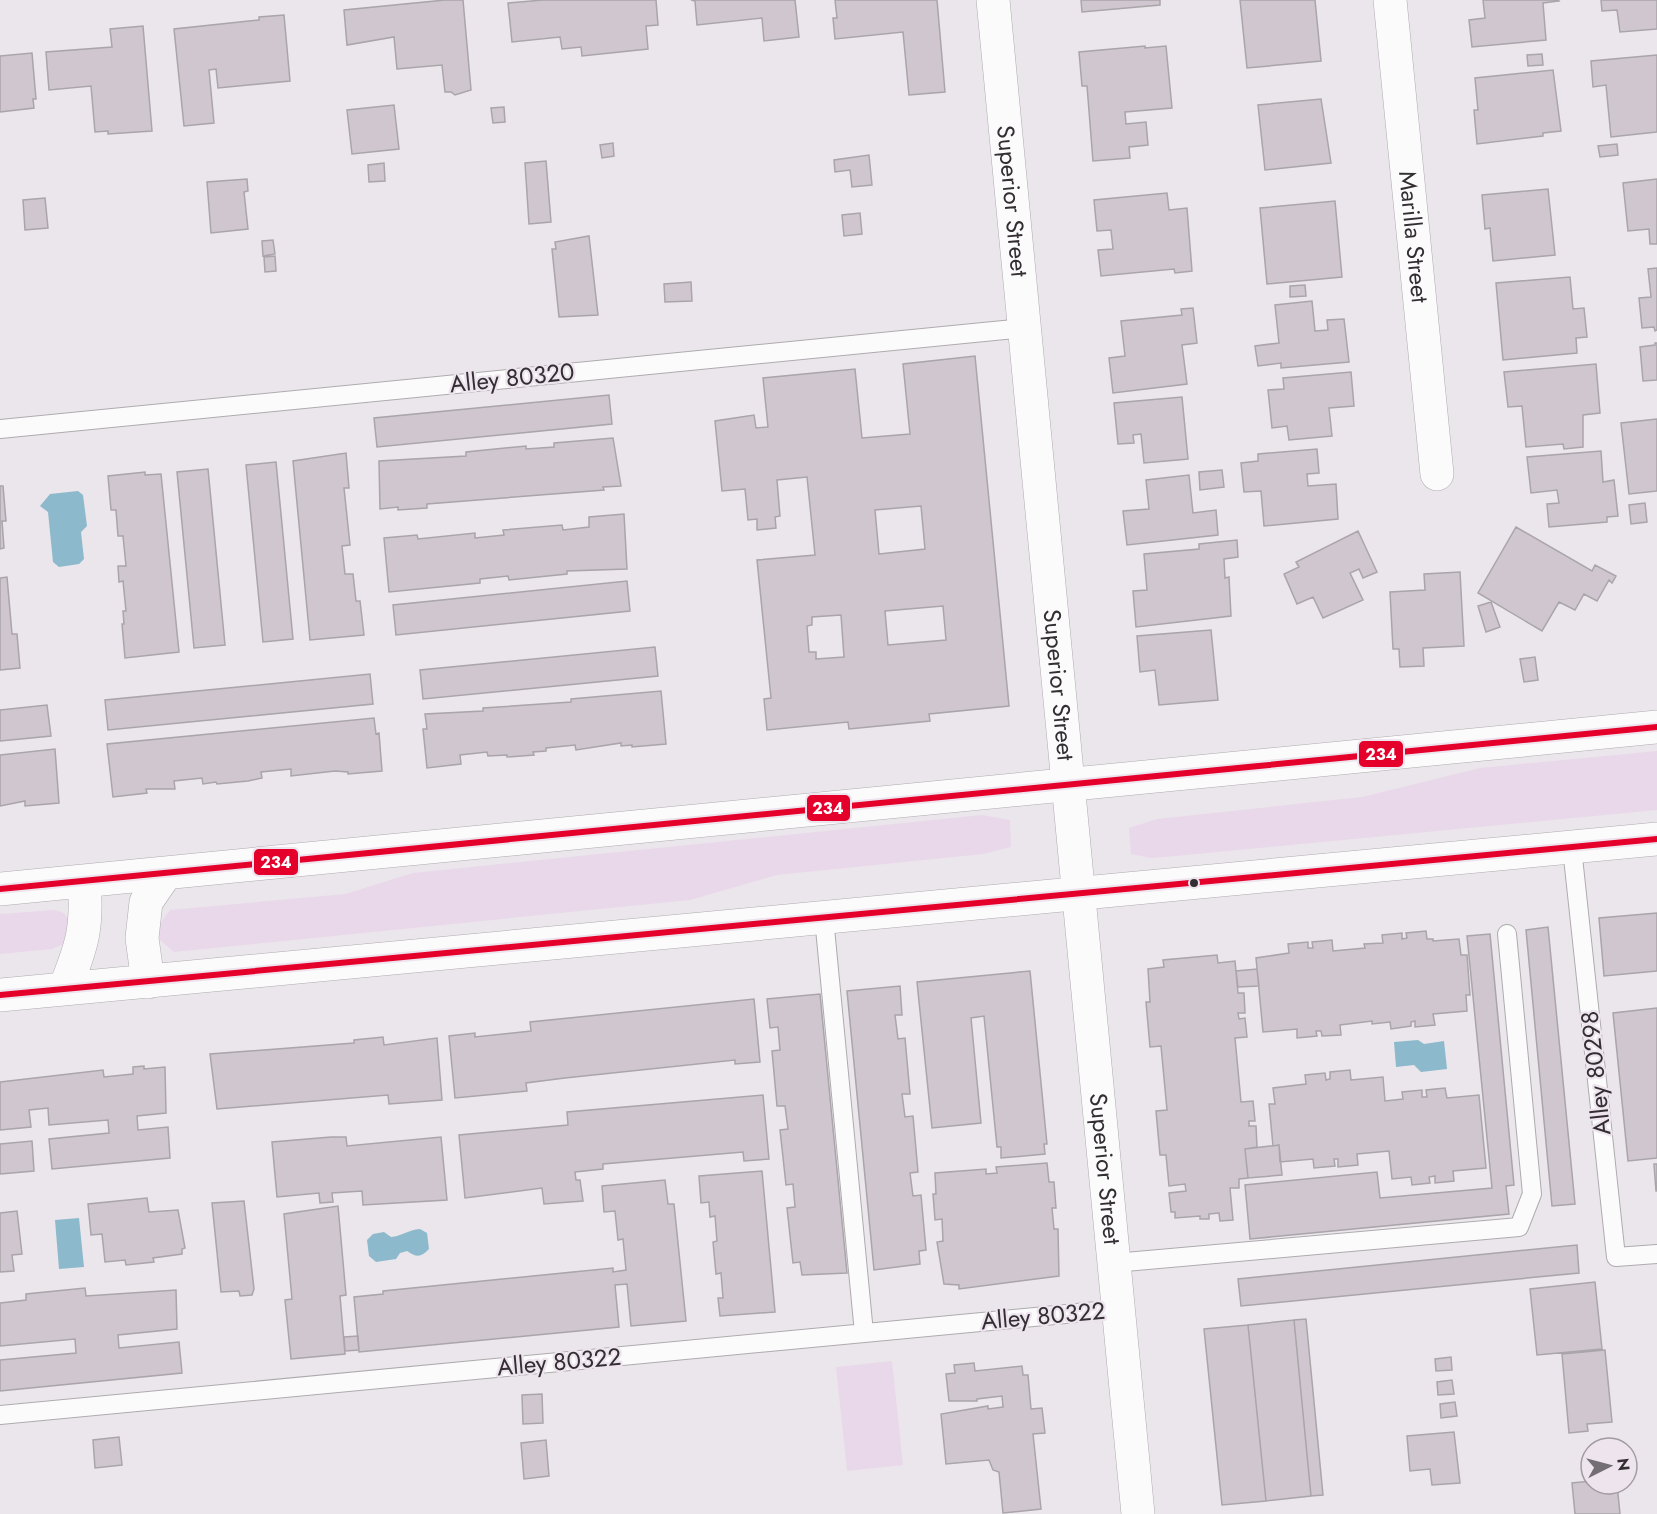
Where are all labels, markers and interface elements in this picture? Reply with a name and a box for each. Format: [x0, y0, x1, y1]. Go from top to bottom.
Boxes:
street label: Superior Street [988, 124, 1037, 279]
street label: Marilla Street [1390, 169, 1438, 305]
street label: Alley 80320 [448, 354, 576, 401]
street label: Superior Street [1034, 607, 1084, 762]
line badge: 234 [1358, 740, 1404, 768]
text: 234 [1365, 743, 1397, 766]
line badge: 234 [806, 794, 851, 822]
text: 234 [812, 797, 844, 820]
line badge: 234 [253, 848, 299, 876]
text: 234 [260, 851, 292, 874]
unlabelled marker [1188, 877, 1200, 889]
street label: Alley 80298 [1572, 1009, 1619, 1137]
street label: Superior Street [1081, 1091, 1130, 1246]
street label: Alley 80322 [979, 1293, 1107, 1338]
street label: Alley 80322 [495, 1339, 623, 1384]
north arrow [1579, 1436, 1639, 1496]
text: N [1611, 1457, 1636, 1472]

